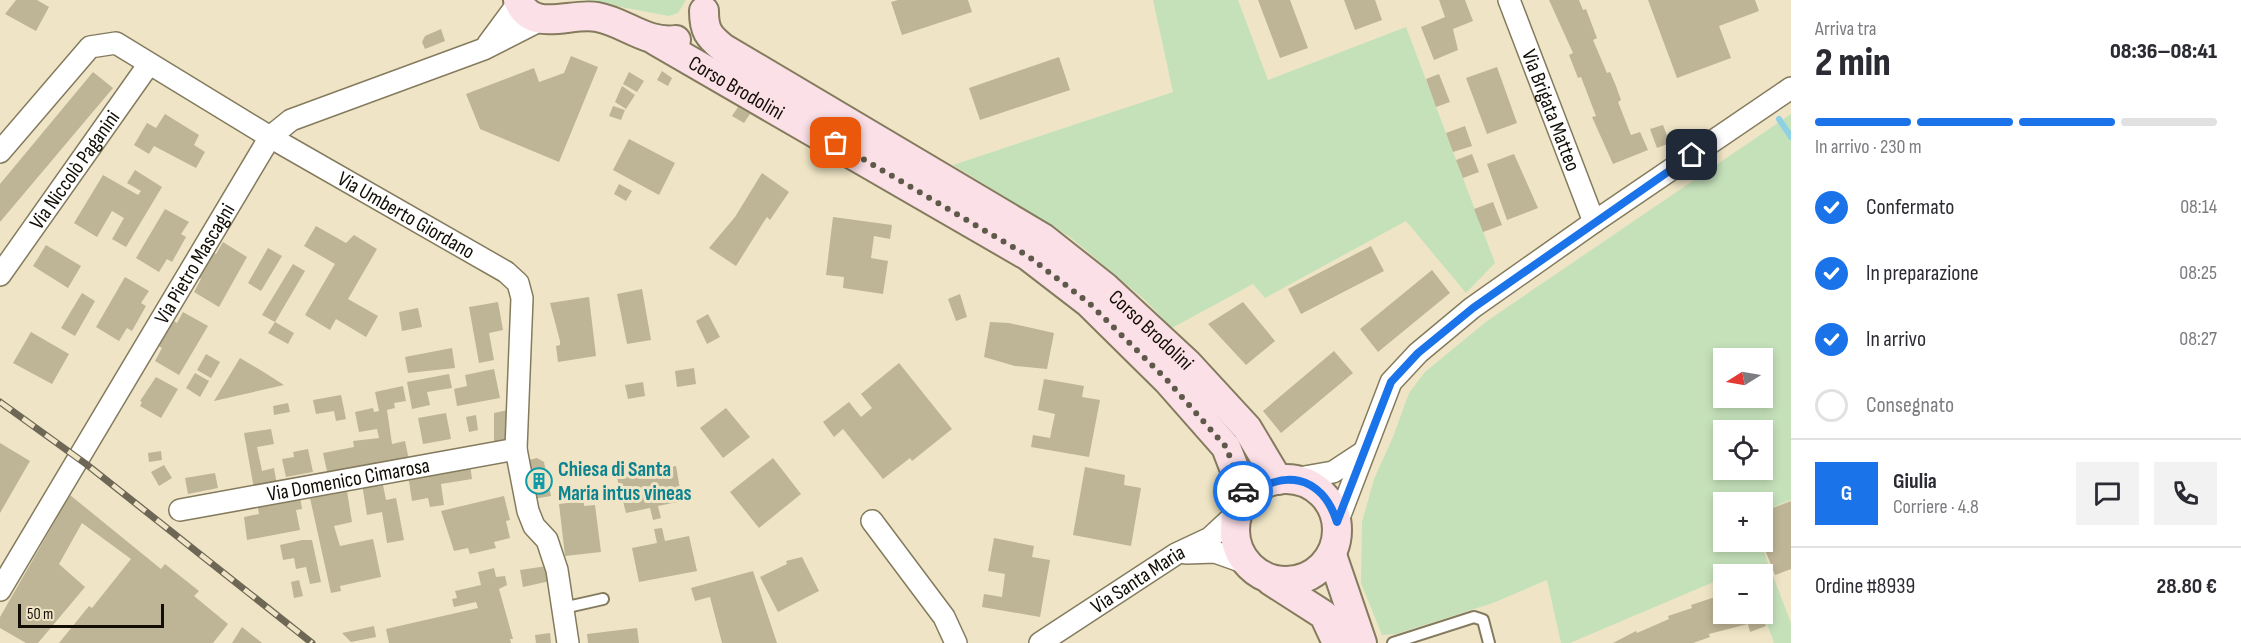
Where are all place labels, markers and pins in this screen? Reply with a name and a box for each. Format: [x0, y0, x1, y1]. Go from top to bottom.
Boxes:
pin [810, 117, 861, 168]
pin [1666, 129, 1717, 180]
place label: Chiesa di Santa Maria intus vineas [558, 457, 692, 506]
building icon: Chiesa di Santa Maria intus vineas [524, 466, 554, 496]

